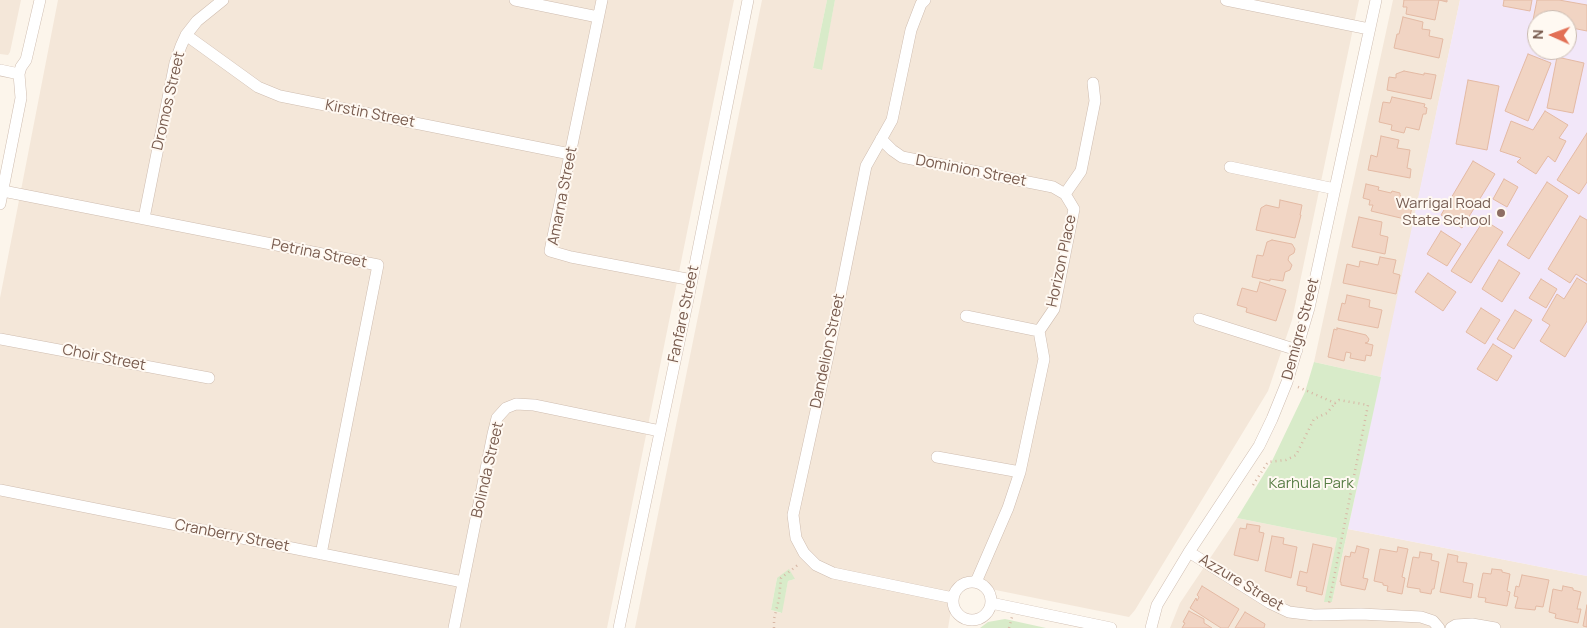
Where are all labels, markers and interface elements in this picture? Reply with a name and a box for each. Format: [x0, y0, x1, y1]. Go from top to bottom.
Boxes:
north arrow [1527, 10, 1577, 60]
text: N [1528, 29, 1547, 40]
street label: Dromos Street [149, 50, 189, 152]
street label: Kirstin Street [324, 96, 416, 132]
street label: Amarna Street [545, 145, 581, 247]
street label: Dominion Street [914, 151, 1028, 191]
place label: Warrigal Road State School [1396, 195, 1491, 230]
marker: Warrigal Road State School [1495, 207, 1507, 219]
street label: Horizon Place [1043, 213, 1081, 309]
street label: Petrina Street [270, 236, 368, 272]
street label: Fanfare Street [665, 264, 703, 364]
street label: Demigre Street [1279, 276, 1323, 382]
street label: Dandelion Street [807, 292, 849, 410]
street label: Choir Street [61, 341, 147, 375]
street label: Bolinda Street [468, 420, 508, 520]
park label: Karhula Park [1268, 475, 1354, 493]
street label: Cranberry Street [173, 516, 291, 556]
street label: Azzure Street [1195, 551, 1287, 615]

